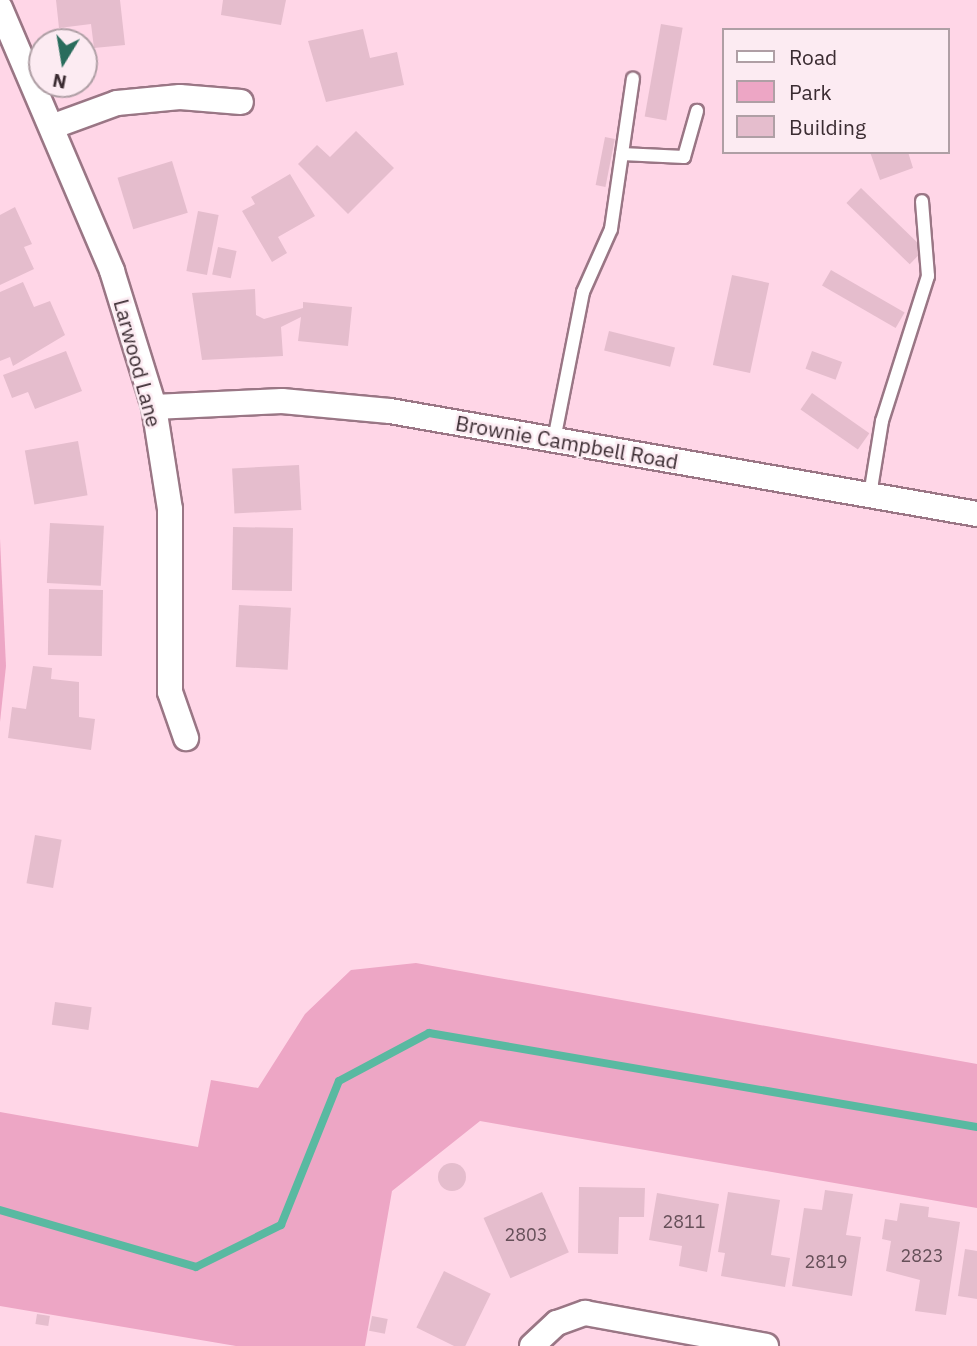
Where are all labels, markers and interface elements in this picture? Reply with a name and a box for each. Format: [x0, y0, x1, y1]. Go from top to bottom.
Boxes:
north arrow [28, 28, 98, 98]
legend [722, 28, 949, 154]
text: Road [789, 43, 837, 71]
text: N [50, 69, 68, 95]
text: Park [789, 78, 832, 106]
text: Building [789, 113, 866, 141]
street label: Larwood Lane [109, 296, 167, 430]
street label: Brownie Campbell Road [454, 410, 680, 474]
house number: 2811 [662, 1211, 706, 1233]
house number: 2803 [504, 1224, 548, 1246]
house number: 2823 [900, 1245, 944, 1267]
house number: 2819 [804, 1251, 848, 1273]

